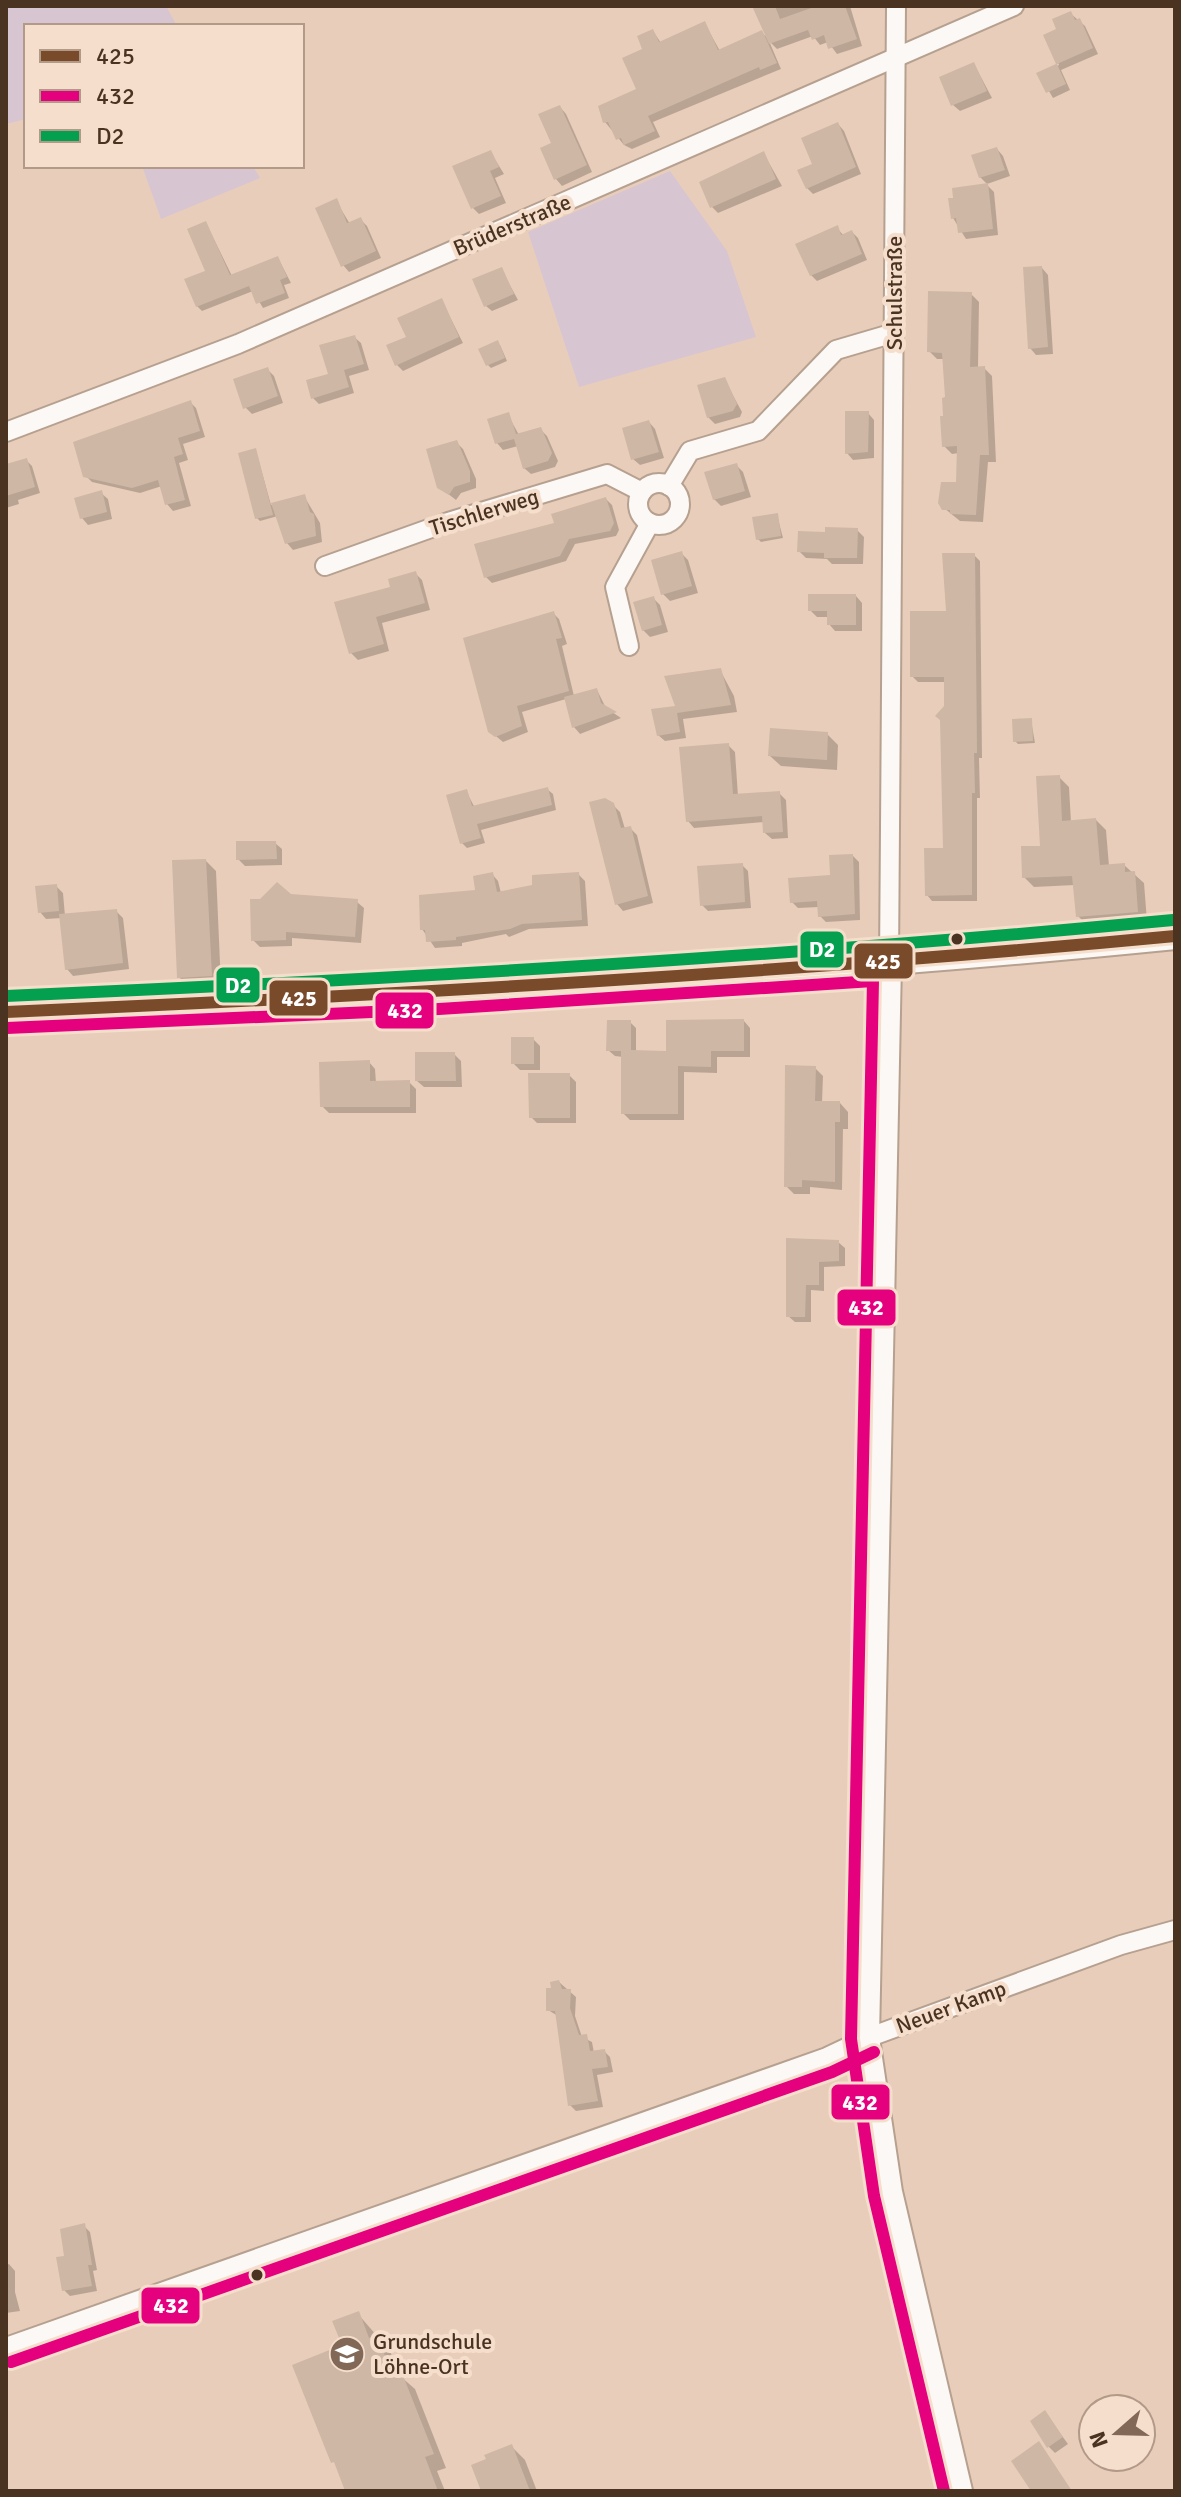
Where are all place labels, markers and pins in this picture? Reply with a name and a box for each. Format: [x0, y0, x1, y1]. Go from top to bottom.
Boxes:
unlabelled marker [949, 931, 965, 947]
unlabelled marker [249, 2267, 265, 2283]
place label: Grundschule Löhne-Ort [373, 2328, 492, 2380]
school or university icon: Grundschule Löhne-Ort [328, 2335, 366, 2373]

